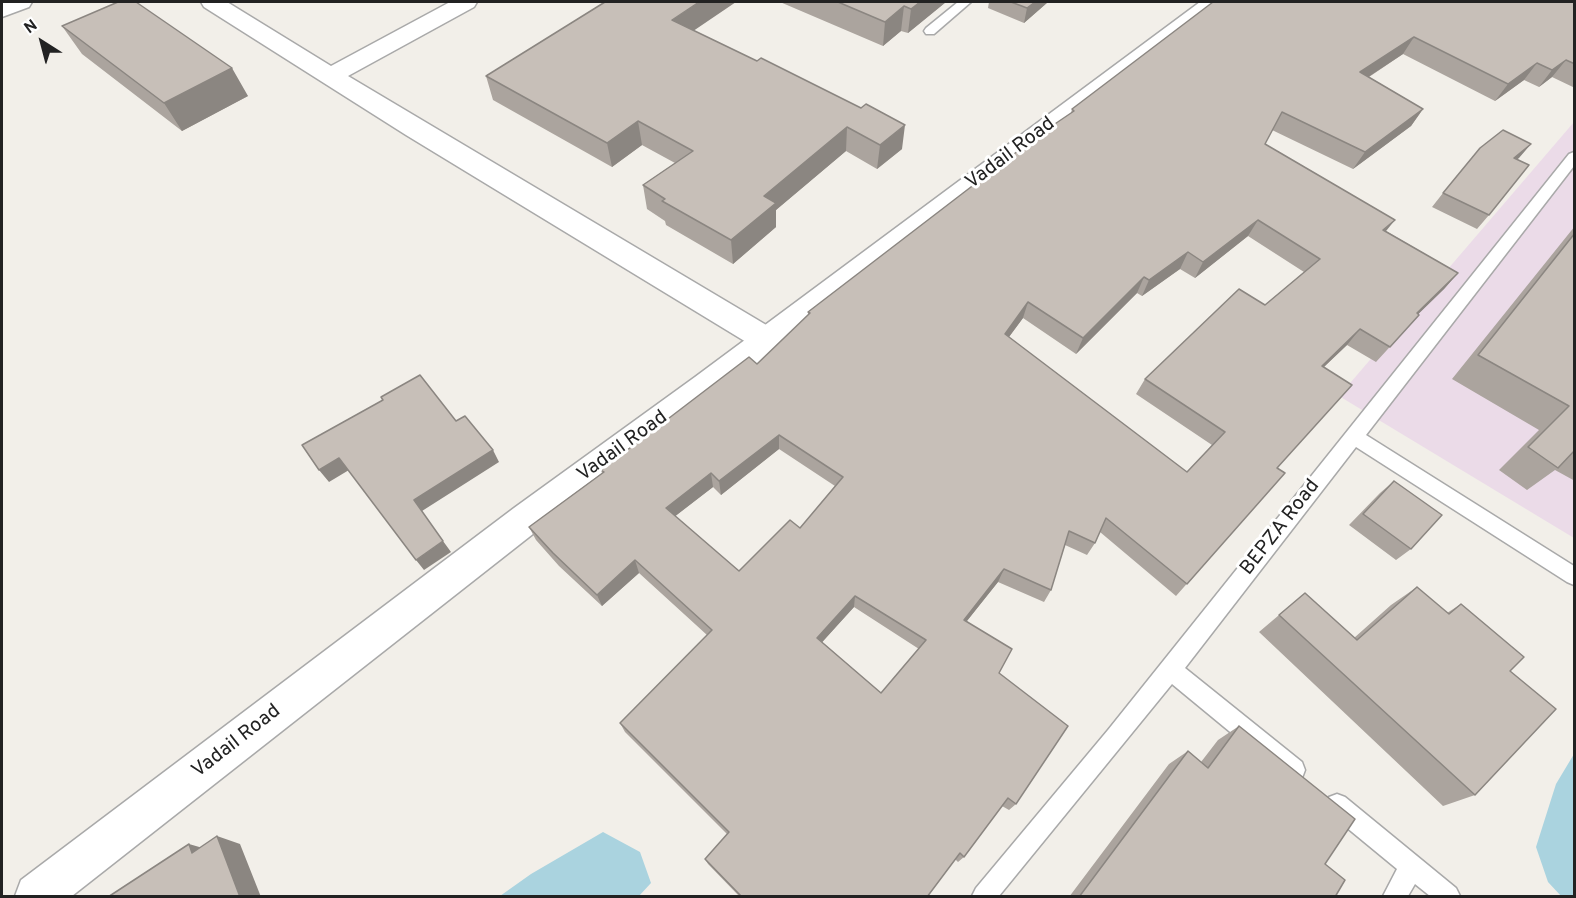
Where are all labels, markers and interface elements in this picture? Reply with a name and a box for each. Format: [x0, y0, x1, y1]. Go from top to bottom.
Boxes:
north arrow [12, 12, 72, 72]
text: N [21, 16, 42, 39]
street label: Vadail Road [962, 113, 1060, 195]
street label: Vadail Road [573, 406, 673, 488]
street label: BEPZA Road [1236, 475, 1326, 581]
street label: Vadail Road [188, 700, 286, 784]

